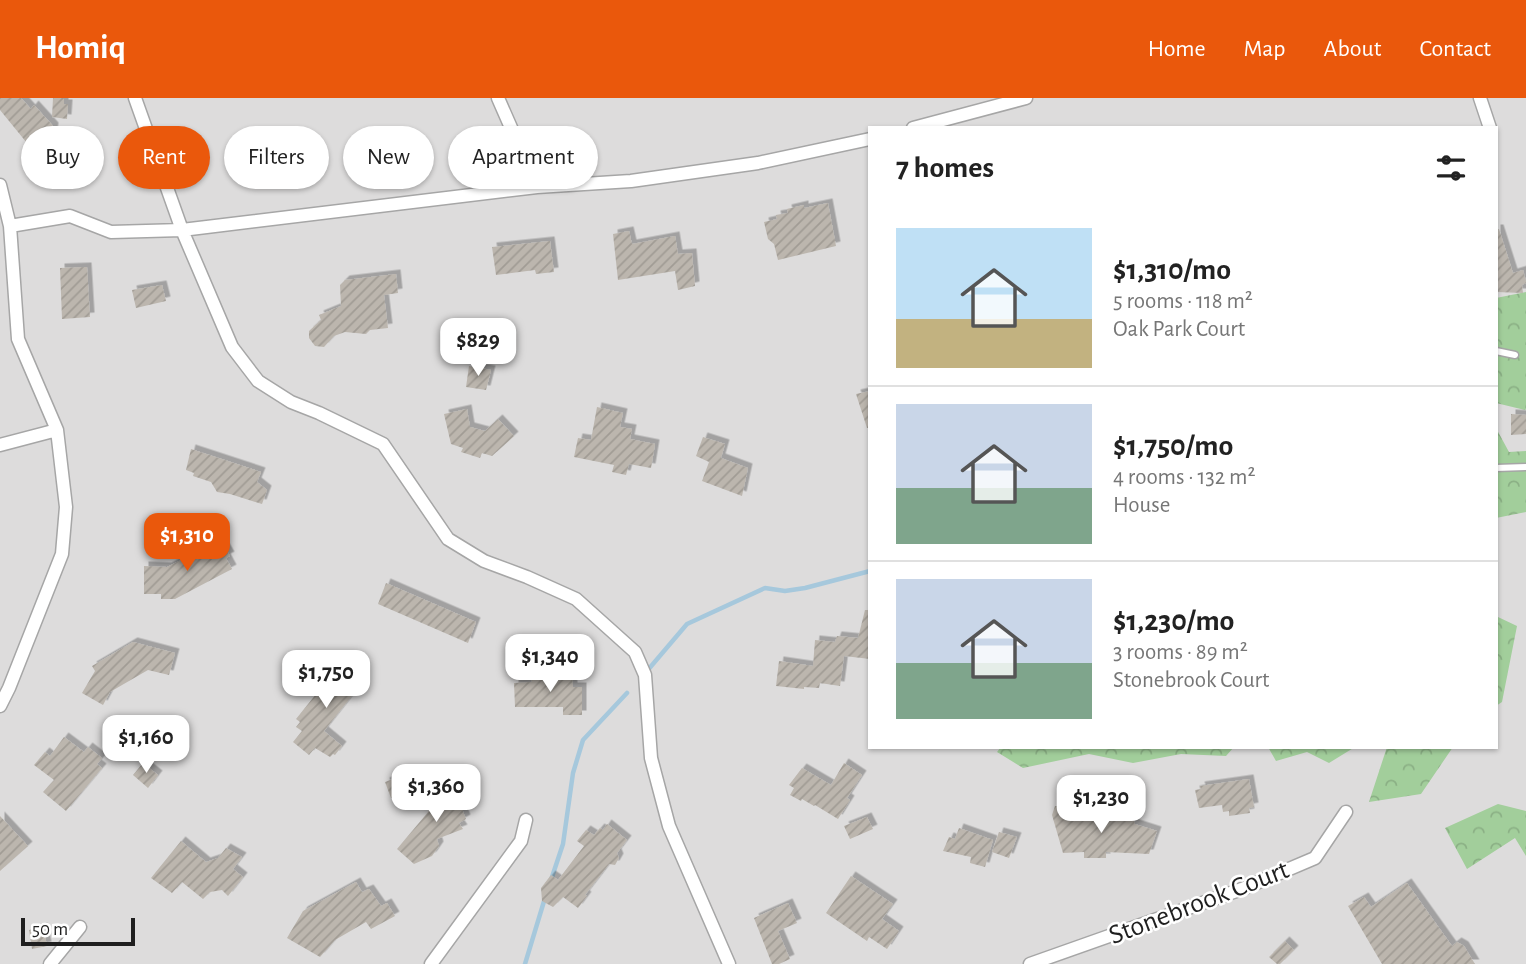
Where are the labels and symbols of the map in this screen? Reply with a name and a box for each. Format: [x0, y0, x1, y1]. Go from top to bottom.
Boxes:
pin: $829 [437, 318, 519, 378]
pin: $1,310 [130, 514, 244, 573]
pin: $1,340 [493, 634, 607, 694]
pin: $1,750 [269, 650, 383, 710]
pin: $1,160 [89, 716, 203, 775]
pin: $1,360 [379, 764, 493, 824]
pin: $1,230 [1044, 776, 1158, 835]
street label: Stonebrook Court [1105, 856, 1293, 950]
scale bar [21, 915, 135, 947]

